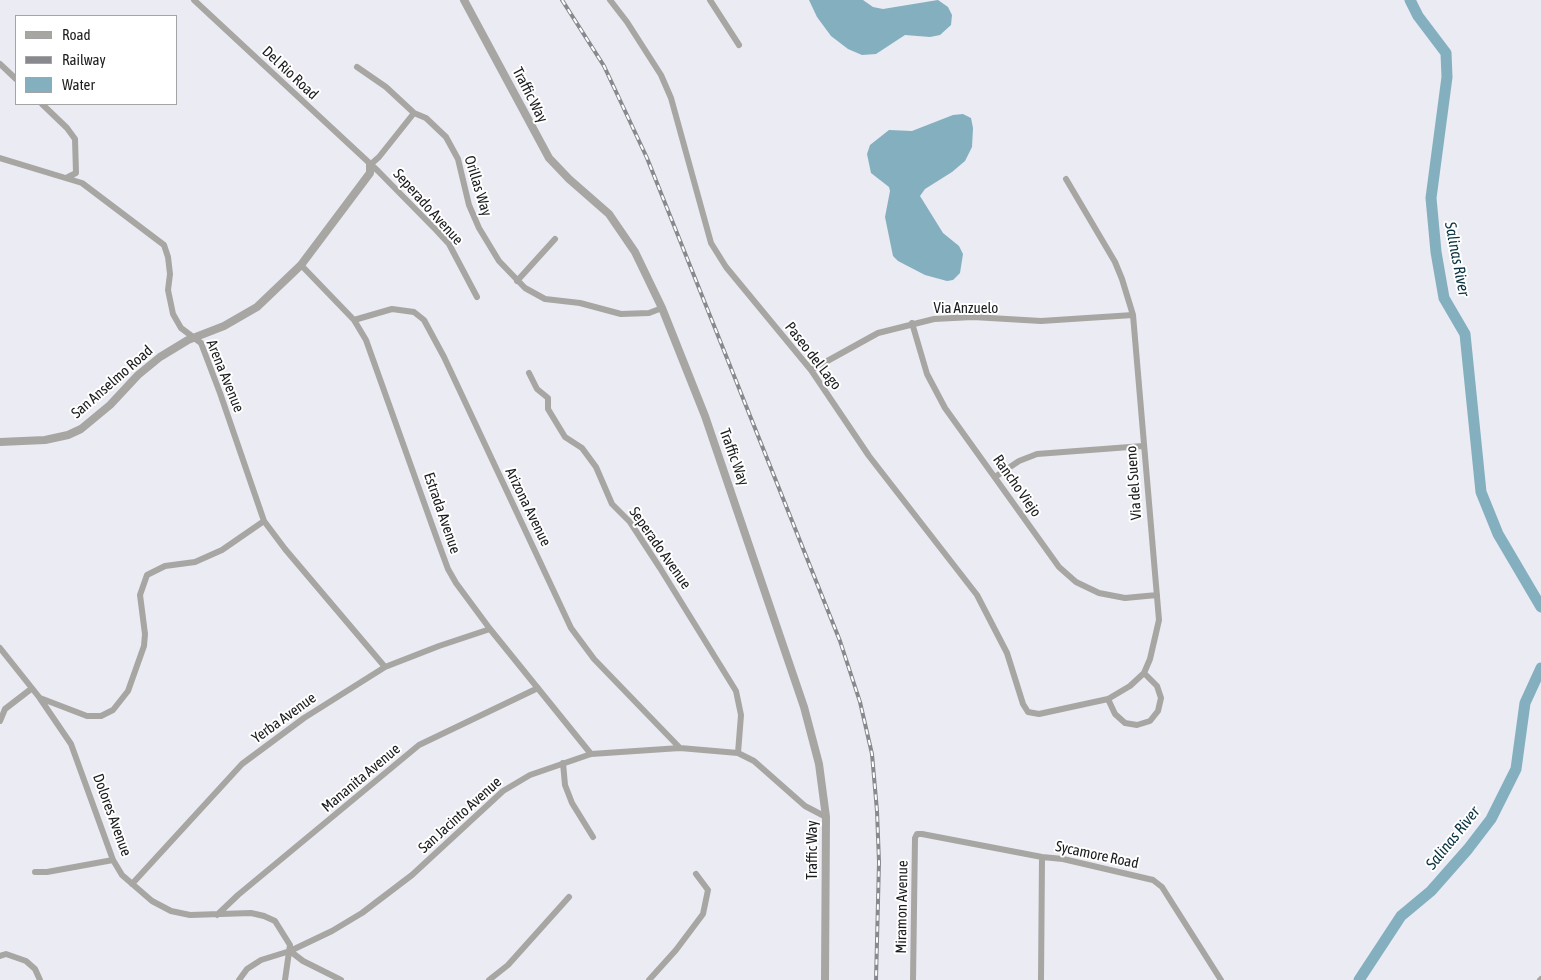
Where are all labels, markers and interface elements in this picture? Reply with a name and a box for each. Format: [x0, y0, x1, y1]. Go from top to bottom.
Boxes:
legend [15, 15, 178, 105]
text: Road [62, 26, 91, 43]
street label: Del Rio Road [258, 43, 322, 103]
text: Railway [62, 51, 106, 68]
street label: Traffic Way [508, 64, 552, 126]
text: Water [62, 76, 95, 93]
street label: Orillas Way [460, 153, 496, 219]
street label: Seperado Avenue [389, 165, 467, 249]
water label: Salinas River [1440, 220, 1474, 298]
street label: Via Anzuelo [934, 299, 998, 317]
street label: Paseo del Lago [781, 319, 845, 393]
street label: Arena Avenue [202, 337, 248, 415]
street label: San Anselmo Road [68, 342, 156, 422]
street label: Traffic Way [715, 426, 753, 488]
street label: Via del Sueno [1122, 445, 1146, 521]
street label: Rancho Viejo [989, 451, 1045, 521]
street label: Arizona Avenue [501, 465, 555, 549]
street label: Estrada Avenue [420, 470, 464, 556]
street label: Seperado Avenue [625, 504, 695, 592]
street label: Yerba Avenue [249, 689, 319, 747]
street label: Mananita Avenue [318, 740, 404, 816]
street label: Dolores Avenue [89, 771, 135, 859]
street label: San Jacinto Avenue [415, 773, 505, 857]
water label: Salinas River [1422, 803, 1484, 873]
street label: Traffic Way [803, 820, 821, 880]
street label: Sycamore Road [1054, 837, 1140, 873]
street label: Miramon Avenue [892, 860, 912, 954]

